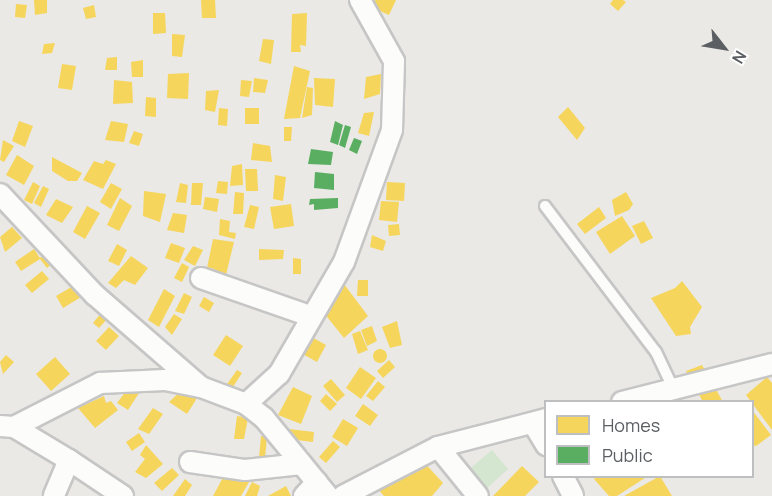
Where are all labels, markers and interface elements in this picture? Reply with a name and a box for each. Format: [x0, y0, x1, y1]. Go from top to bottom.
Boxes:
north arrow [694, 18, 754, 78]
text: N [727, 47, 752, 68]
legend [544, 400, 754, 478]
text: Homes [602, 413, 660, 437]
text: Public [602, 443, 653, 467]

